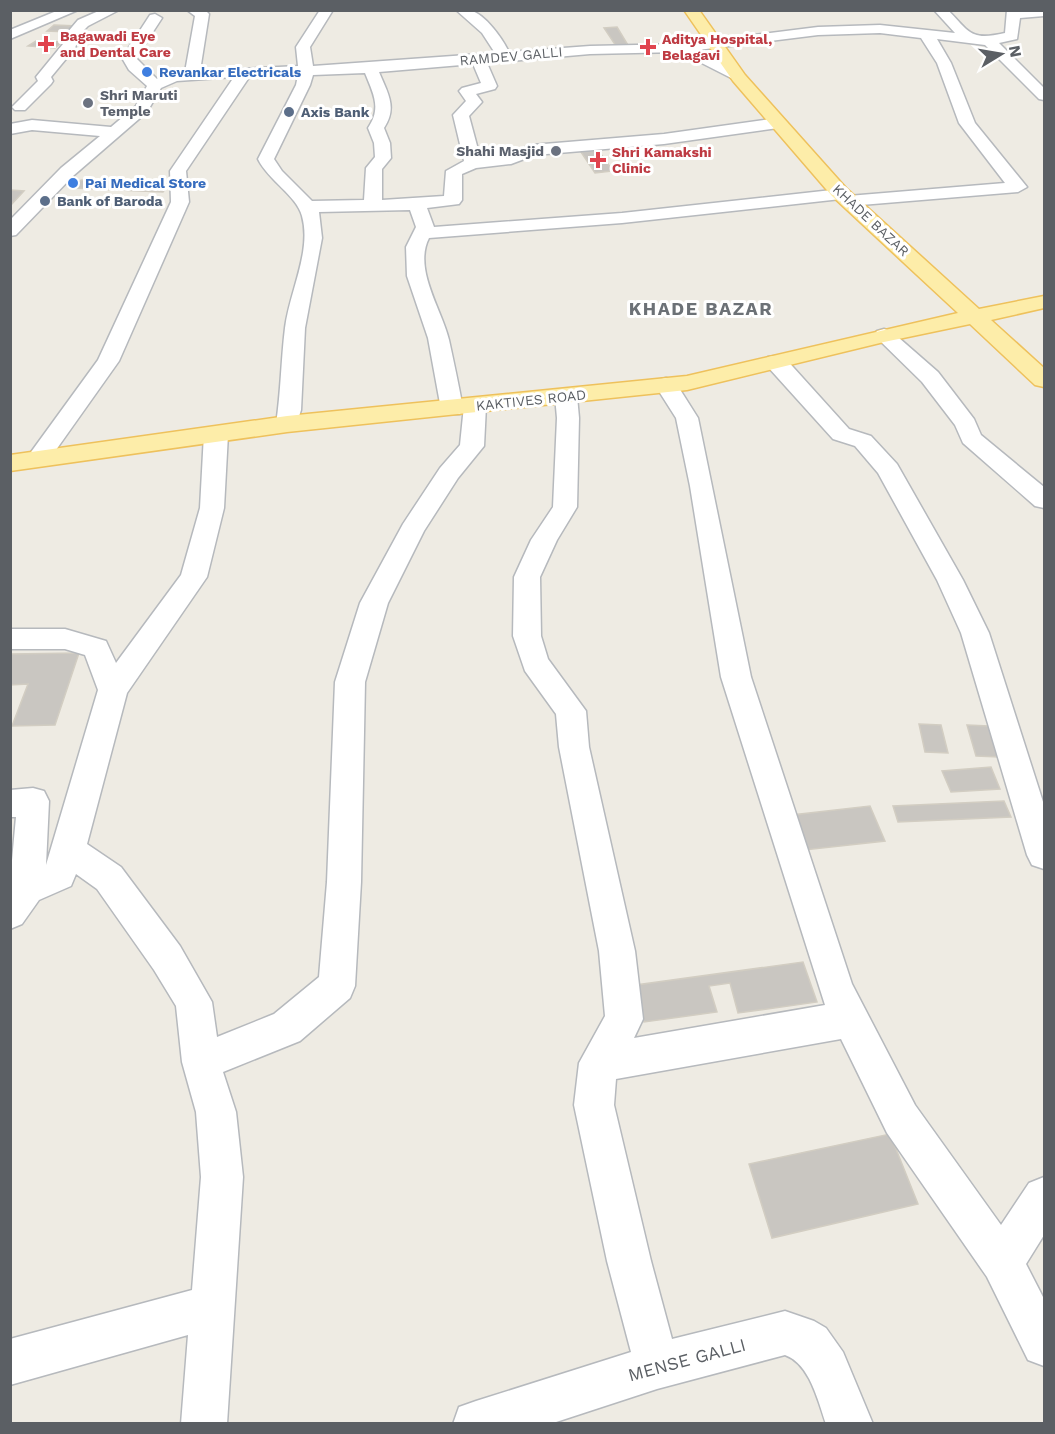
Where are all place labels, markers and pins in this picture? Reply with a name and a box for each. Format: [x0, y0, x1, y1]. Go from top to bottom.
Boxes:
place label: Bagawadi Eye and Dental Care [60, 28, 171, 60]
place label: Aditya Hospital, Belagavi [662, 31, 772, 63]
marker: Bagawadi Eye and Dental Care [37, 35, 55, 53]
marker: Aditya Hospital, Belagavi [639, 38, 657, 56]
place label: Revankar Electricals [159, 64, 302, 80]
marker: Revankar Electricals [140, 65, 154, 79]
place label: Shri Maruti Temple [100, 87, 178, 119]
marker: Shri Maruti Temple [81, 96, 95, 110]
place label: Axis Bank [301, 104, 370, 120]
marker: Axis Bank [282, 105, 296, 119]
place label: Shahi Masjid [456, 143, 544, 159]
marker: Shahi Masjid [549, 144, 563, 158]
place label: Shri Kamakshi Clinic [612, 144, 712, 176]
marker: Shri Kamakshi Clinic [589, 151, 607, 169]
place label: Pai Medical Store [85, 175, 206, 191]
marker: Pai Medical Store [66, 176, 80, 190]
place label: Bank of Baroda [57, 193, 164, 209]
marker: Bank of Baroda [38, 194, 52, 208]

